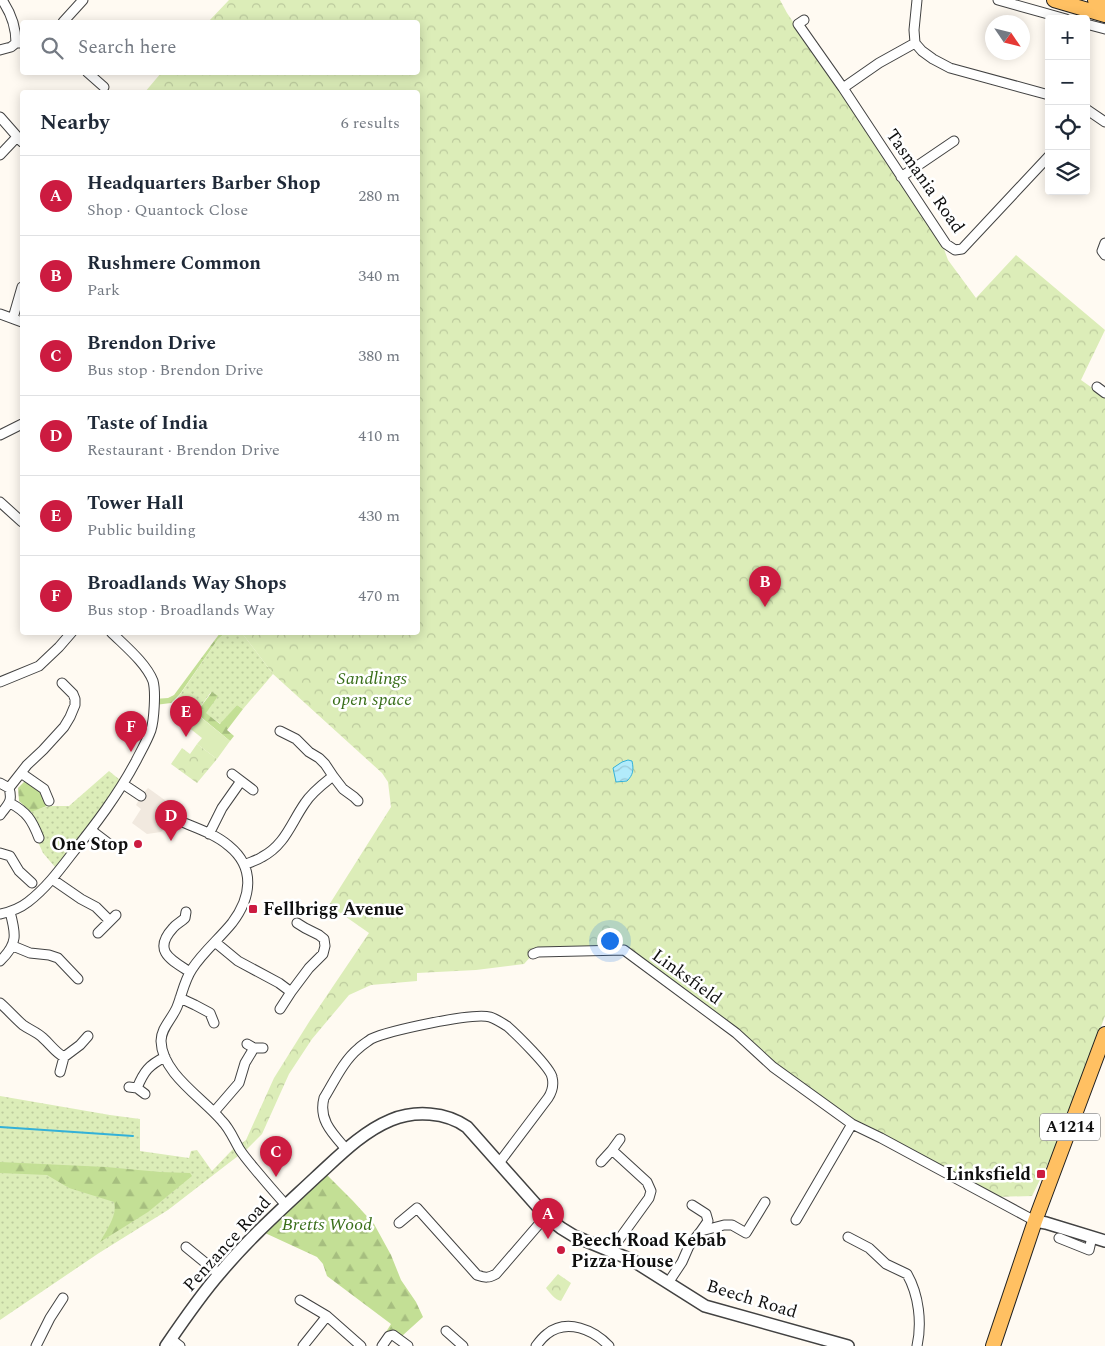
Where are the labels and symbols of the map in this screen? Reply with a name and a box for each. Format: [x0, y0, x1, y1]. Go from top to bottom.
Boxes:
north arrow [985, 15, 1030, 60]
street label: Tasmania Road [879, 123, 971, 239]
pin: B [749, 566, 781, 607]
park label: Sandlings open space [332, 665, 412, 713]
pin: E [170, 696, 202, 737]
pin: F [115, 711, 147, 752]
pin: D [155, 800, 187, 841]
place label: One Stop [52, 831, 128, 858]
marker: One Stop [132, 838, 144, 850]
place label: Fellbrigg Avenue [263, 896, 404, 923]
marker: Fellbrigg Avenue [247, 903, 259, 915]
your location [597, 928, 623, 954]
street label: Linksfield [646, 942, 728, 1012]
road number: A1214 [1040, 1114, 1100, 1140]
pin: C [260, 1136, 292, 1177]
place label: Linksfield [946, 1161, 1032, 1188]
marker: Linksfield [1035, 1168, 1047, 1180]
street label: Penzance Road [177, 1190, 277, 1298]
pin: A [532, 1198, 564, 1239]
park label: Bretts Wood [282, 1211, 372, 1238]
place label: Beech Road Kebab Pizza House [571, 1227, 726, 1275]
marker: Beech Road Kebab Pizza House [555, 1244, 567, 1256]
street label: Beech Road [703, 1272, 801, 1326]

